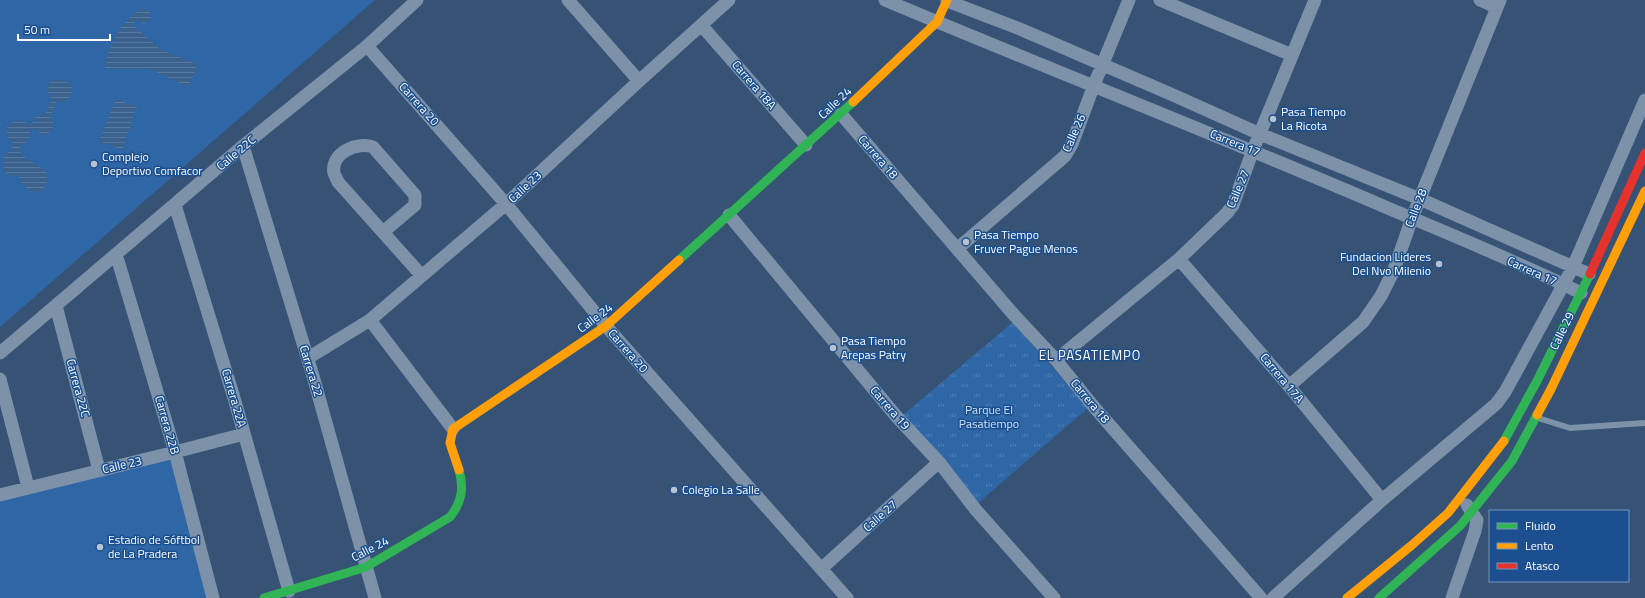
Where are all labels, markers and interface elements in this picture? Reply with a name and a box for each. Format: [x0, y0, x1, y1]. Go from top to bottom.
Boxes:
scale bar [18, 16, 110, 42]
text: 50 m [24, 20, 50, 39]
street label: Carrera 18A [727, 56, 781, 114]
street label: Carrera 20 [395, 78, 444, 130]
street label: Calle 24 [813, 82, 856, 123]
place label: Pasa Tiempo La Ricota [1281, 102, 1346, 135]
street label: Calle 26 [1057, 110, 1091, 155]
marker: Pasa Tiempo La Ricota [1268, 114, 1278, 124]
street label: Carrera 17 [1207, 124, 1263, 161]
street label: Calle 22C [212, 130, 260, 175]
street label: Carrera 18 [854, 130, 903, 183]
place label: Complejo Deportivo Comfacor [102, 147, 203, 180]
marker: Complejo Deportivo Comfacor [89, 159, 99, 169]
street label: Calle 23 [503, 166, 546, 207]
street label: Calle 27 [1221, 167, 1254, 211]
street label: Calle 28 [1399, 185, 1432, 230]
place label: Pasa Tiempo Fruver Pague Menos [974, 225, 1078, 258]
marker: Pasa Tiempo Fruver Pague Menos [961, 237, 971, 247]
place label: Fundacion Lideres Del Nvo Milenio [1340, 247, 1431, 280]
street label: Carrera 17 [1504, 251, 1560, 290]
marker: Fundacion Lideres Del Nvo Milenio [1434, 259, 1444, 269]
street label: Calle 24 [573, 298, 617, 337]
street label: Calle 29 [1544, 308, 1579, 353]
street label: Carrera 20 [604, 324, 653, 377]
place label: Pasa Tiempo Arepas Patry [841, 331, 906, 364]
street label: Carrera 22 [295, 343, 328, 399]
marker: Pasa Tiempo Arepas Patry [828, 343, 838, 353]
district label: EL PASATIEMPO [1039, 345, 1141, 365]
street label: Carrera 17A [1256, 349, 1309, 407]
street label: Carrera 22C [62, 357, 95, 420]
street label: Carrera 22A [217, 366, 252, 429]
street label: Carrera 18 [1066, 374, 1115, 427]
street label: Carrera 19 [866, 381, 915, 434]
street label: Carrera 22B [150, 393, 185, 457]
park label: Parque El Pasatiempo [959, 400, 1019, 433]
street label: Calle 23 [100, 451, 144, 478]
place label: Colegio La Salle [682, 480, 760, 499]
marker: Colegio La Salle [669, 485, 679, 495]
street label: Calle 27 [858, 495, 901, 536]
legend [1489, 510, 1629, 582]
text: Fluido [1525, 516, 1556, 535]
place label: Estadio de Sóftbol de La Pradera [108, 530, 200, 563]
street label: Calle 24 [348, 531, 392, 566]
text: Lento [1525, 536, 1554, 555]
marker: Estadio de Sóftbol de La Pradera [95, 542, 105, 552]
text: Atasco [1525, 556, 1559, 575]

